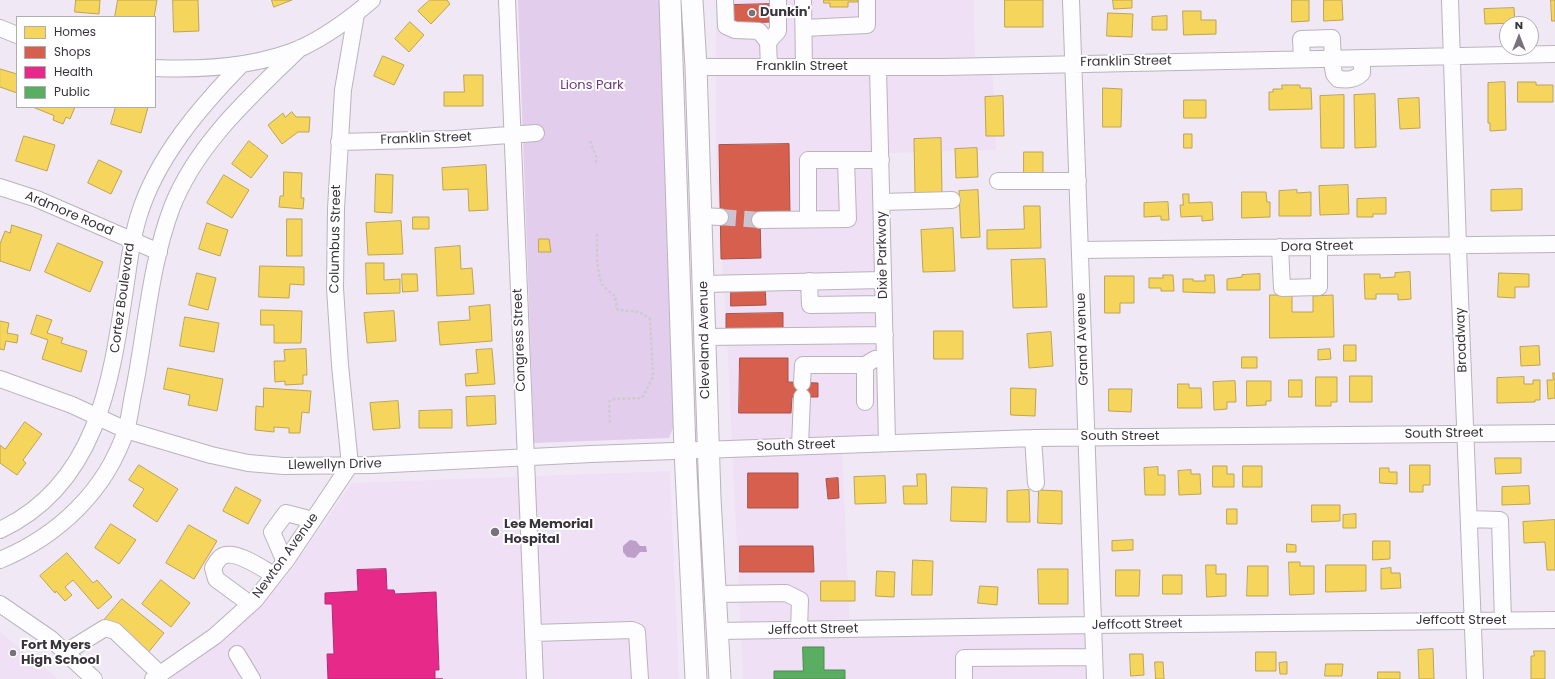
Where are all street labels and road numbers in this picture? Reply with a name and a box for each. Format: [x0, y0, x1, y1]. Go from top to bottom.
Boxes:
street label: Franklin Street [1080, 53, 1172, 71]
street label: Franklin Street [756, 59, 848, 75]
street label: Franklin Street [380, 130, 472, 148]
street label: Columbus Street [327, 185, 345, 293]
street label: Ardmore Road [23, 188, 115, 240]
street label: Dixie Parkway [874, 211, 892, 299]
street label: Dora Street [1281, 239, 1353, 255]
street label: Cortez Boulevard [108, 242, 138, 354]
street label: Cleveland Avenue [696, 281, 714, 399]
street label: Congress Street [510, 288, 530, 392]
street label: Grand Avenue [1074, 292, 1092, 386]
street label: Broadway [1453, 307, 1471, 373]
street label: South Street [1404, 426, 1484, 442]
street label: South Street [1081, 429, 1159, 445]
street label: South Street [756, 437, 836, 455]
street label: Llewellyn Drive [288, 456, 382, 474]
street label: Newton Avenue [250, 510, 322, 602]
street label: Jeffcott Street [1416, 613, 1506, 629]
street label: Jeffcott Street [1092, 616, 1182, 634]
street label: Jeffcott Street [768, 621, 858, 639]

